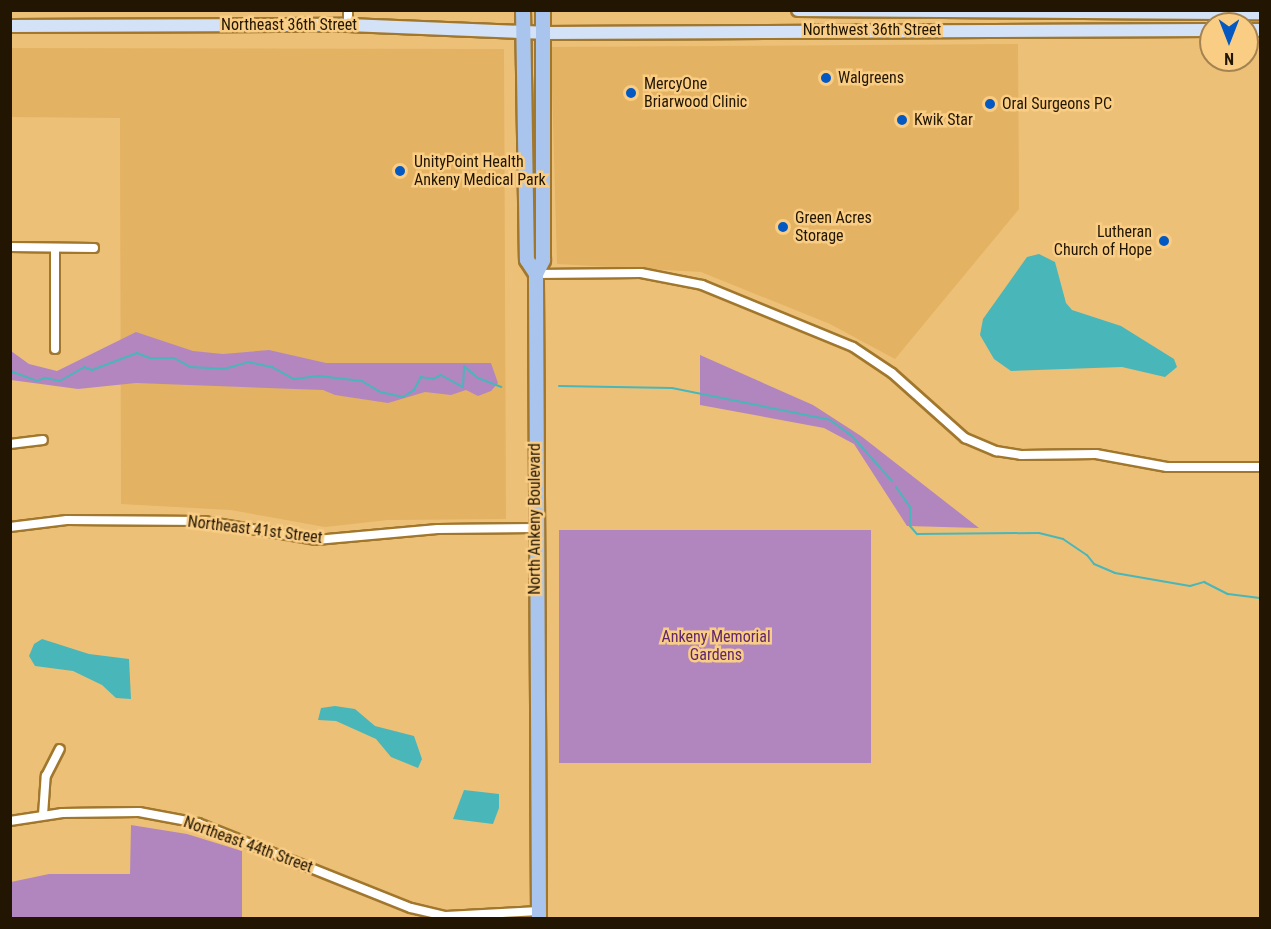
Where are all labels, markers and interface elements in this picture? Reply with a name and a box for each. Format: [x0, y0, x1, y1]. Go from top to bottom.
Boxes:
north arrow [1199, 12, 1259, 72]
street label: Northeast 36th Street [221, 15, 357, 35]
street label: Northwest 36th Street [803, 20, 941, 40]
text: N [1224, 49, 1234, 68]
place label: Walgreens [838, 68, 904, 88]
marker: Walgreens [819, 71, 833, 85]
place label: MercyOne Briarwood Clinic [644, 74, 747, 112]
marker: MercyOne Briarwood Clinic [622, 84, 640, 102]
place label: Oral Surgeons PC [1002, 94, 1112, 114]
marker: Oral Surgeons PC [983, 97, 997, 111]
place label: Kwik Star [914, 110, 973, 130]
marker: Kwik Star [895, 113, 909, 127]
place label: UnityPoint Health Ankeny Medical Park [414, 152, 546, 190]
marker: UnityPoint Health Ankeny Medical Park [391, 162, 409, 180]
place label: Green Acres Storage [795, 208, 872, 246]
marker: Green Acres Storage [776, 220, 790, 234]
place label: Lutheran Church of Hope [1054, 222, 1152, 260]
marker: Lutheran Church of Hope [1157, 234, 1171, 248]
street label: North Ankeny Boulevard [525, 443, 545, 595]
street label: Northeast 41st Street [187, 512, 323, 548]
park label: Ankeny Memorial Gardens [661, 627, 771, 665]
street label: Northeast 44th Street [181, 813, 315, 877]

